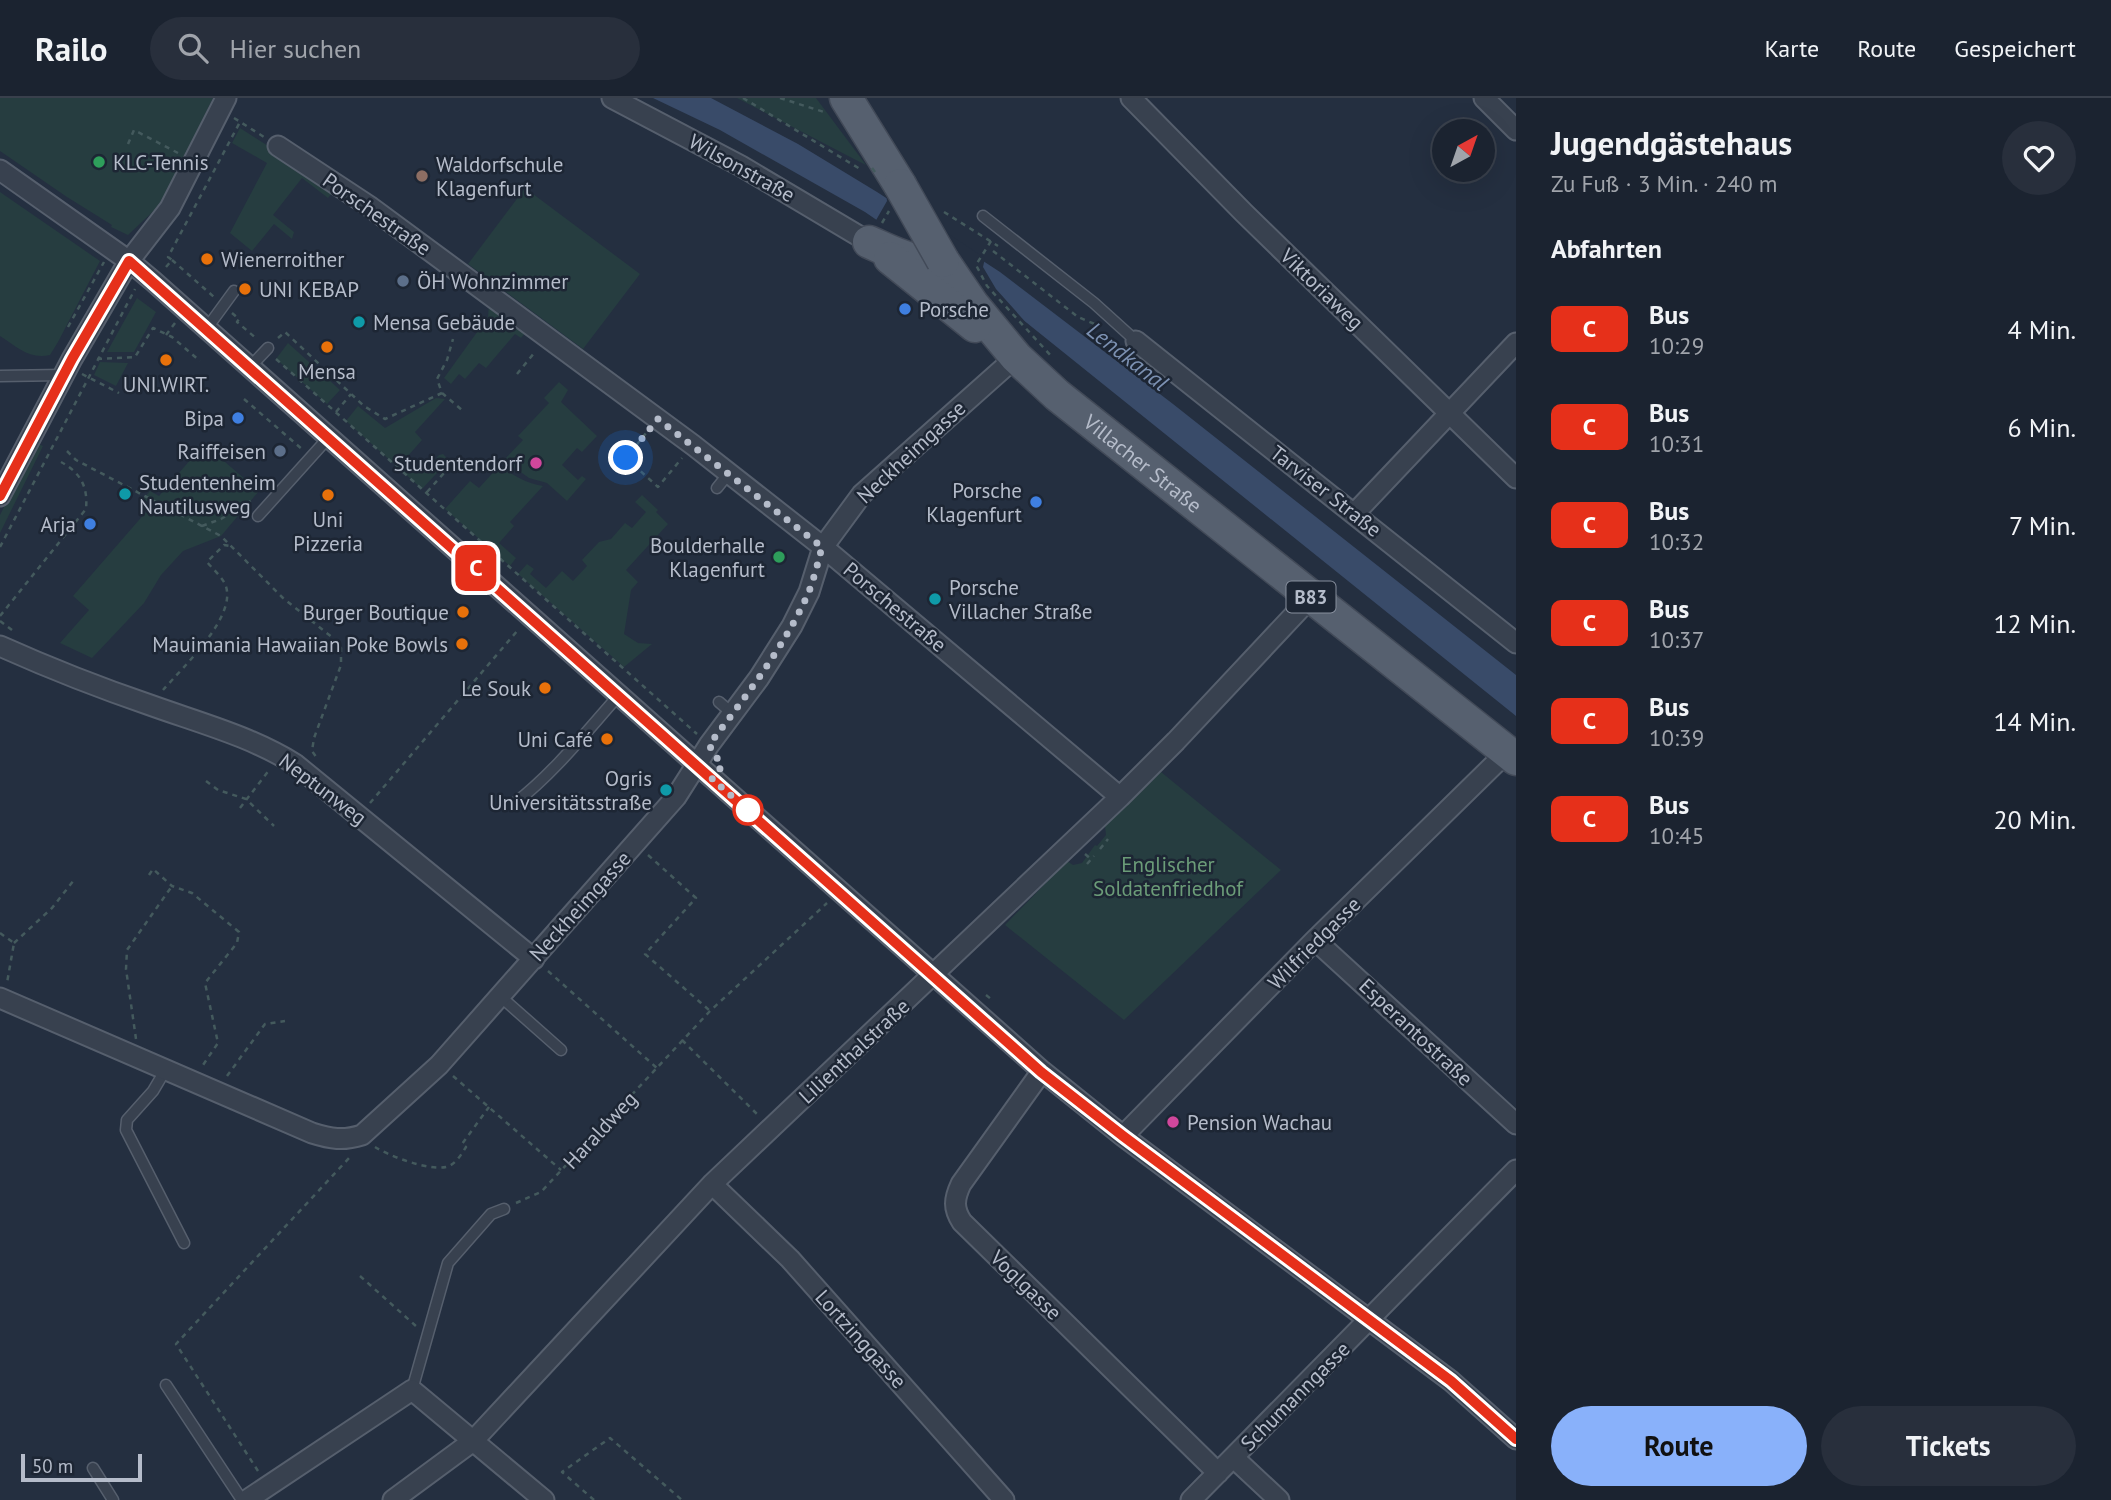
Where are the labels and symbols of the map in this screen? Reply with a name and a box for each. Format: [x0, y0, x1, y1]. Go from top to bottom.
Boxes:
north arrow [1432, 119, 1494, 182]
street label: Wilsonstraße [684, 128, 800, 208]
place label: KLC-Tennis [113, 149, 209, 176]
place label: Waldorfschule Klagenfurt [436, 151, 563, 202]
marker: KLC-Tennis [91, 154, 107, 170]
street label: Porschestraße [317, 167, 437, 261]
marker: Waldorfschule Klagenfurt [414, 168, 430, 184]
street label: Viktoriaweg [1274, 242, 1369, 335]
place label: Wienerroither [221, 246, 344, 273]
marker: Wienerroither [199, 251, 215, 267]
place label: ÖH Wohnzimmer [417, 268, 568, 295]
marker: ÖH Wohnzimmer [395, 273, 411, 289]
place label: UNI KEBAP [259, 276, 359, 303]
marker: UNI KEBAP [237, 281, 253, 297]
place label: Porsche [919, 296, 989, 323]
marker: Porsche [897, 301, 913, 317]
place label: Mensa Gebäude [373, 309, 515, 336]
marker: Mensa Gebäude [351, 314, 367, 330]
water label: Lendkanal [1082, 315, 1174, 397]
marker: Mensa [319, 339, 335, 355]
marker: UNI.WIRT. [158, 352, 174, 368]
place label: Mensa [298, 358, 356, 385]
place label: UNI.WIRT. [123, 371, 209, 398]
street label: Neckheimgasse [851, 395, 971, 509]
place label: Bipa [184, 405, 224, 432]
street label: Villacher Straße [1078, 407, 1208, 518]
marker: Bipa [230, 410, 246, 426]
place label: Raiffeisen [177, 438, 266, 465]
street label: Tarviser Straße [1265, 439, 1387, 543]
your location [608, 440, 643, 475]
marker: Raiffeisen [272, 443, 288, 459]
place label: Studentendorf [394, 450, 523, 477]
marker: Studentendorf [528, 455, 544, 471]
place label: Studentenheim Nautilusweg [139, 469, 276, 520]
place label: Porsche Klagenfurt [926, 477, 1022, 528]
marker: Studentenheim Nautilusweg [117, 486, 133, 502]
marker: Uni Pizzeria [320, 487, 336, 503]
marker: Porsche Klagenfurt [1028, 494, 1044, 510]
place label: Uni Pizzeria [293, 506, 363, 557]
place label: Arja [41, 511, 76, 538]
marker: Arja [82, 516, 98, 532]
place label: Boulderhalle Klagenfurt [650, 532, 765, 583]
line badge: C [453, 545, 499, 591]
marker: Boulderhalle Klagenfurt [771, 549, 787, 565]
street label: Porschestraße [838, 556, 952, 658]
place label: Porsche Villacher Straße [948, 574, 1093, 625]
road number: B83 [1286, 582, 1336, 612]
marker: Porsche Villacher Straße [927, 591, 943, 607]
place label: Burger Boutique [303, 599, 449, 626]
marker: Burger Boutique [455, 604, 471, 620]
place label: Mauimania Hawaiian Poke Bowls [152, 631, 448, 658]
marker: Mauimania Hawaiian Poke Bowls [454, 636, 470, 652]
place label: Le Souk [461, 675, 531, 702]
marker: Le Souk [537, 680, 553, 696]
place label: Uni Café [517, 726, 593, 753]
marker: Uni Café [599, 731, 615, 747]
street label: Neptunweg [274, 747, 372, 831]
place label: Ogris Universitätsstraße [489, 765, 652, 816]
marker: Ogris Universitätsstraße [658, 782, 674, 798]
unlabelled marker [733, 795, 763, 825]
street label: Neckheimgasse [523, 845, 637, 967]
park label: Englischer Soldatenfriedhof [1093, 851, 1244, 902]
street label: Wilfriedgasse [1262, 891, 1366, 995]
street label: Esperantostraße [1353, 972, 1479, 1092]
street label: Lilienthalstraße [793, 993, 915, 1109]
street label: Haraldweg [557, 1086, 643, 1174]
place label: Pension Wachau [1187, 1109, 1332, 1136]
marker: Pension Wachau [1165, 1114, 1181, 1130]
street label: Voglgasse [984, 1244, 1068, 1326]
street label: Lortzinggasse [810, 1284, 912, 1394]
street label: Schumanngasse [1235, 1336, 1355, 1456]
scale bar [21, 1451, 142, 1483]

